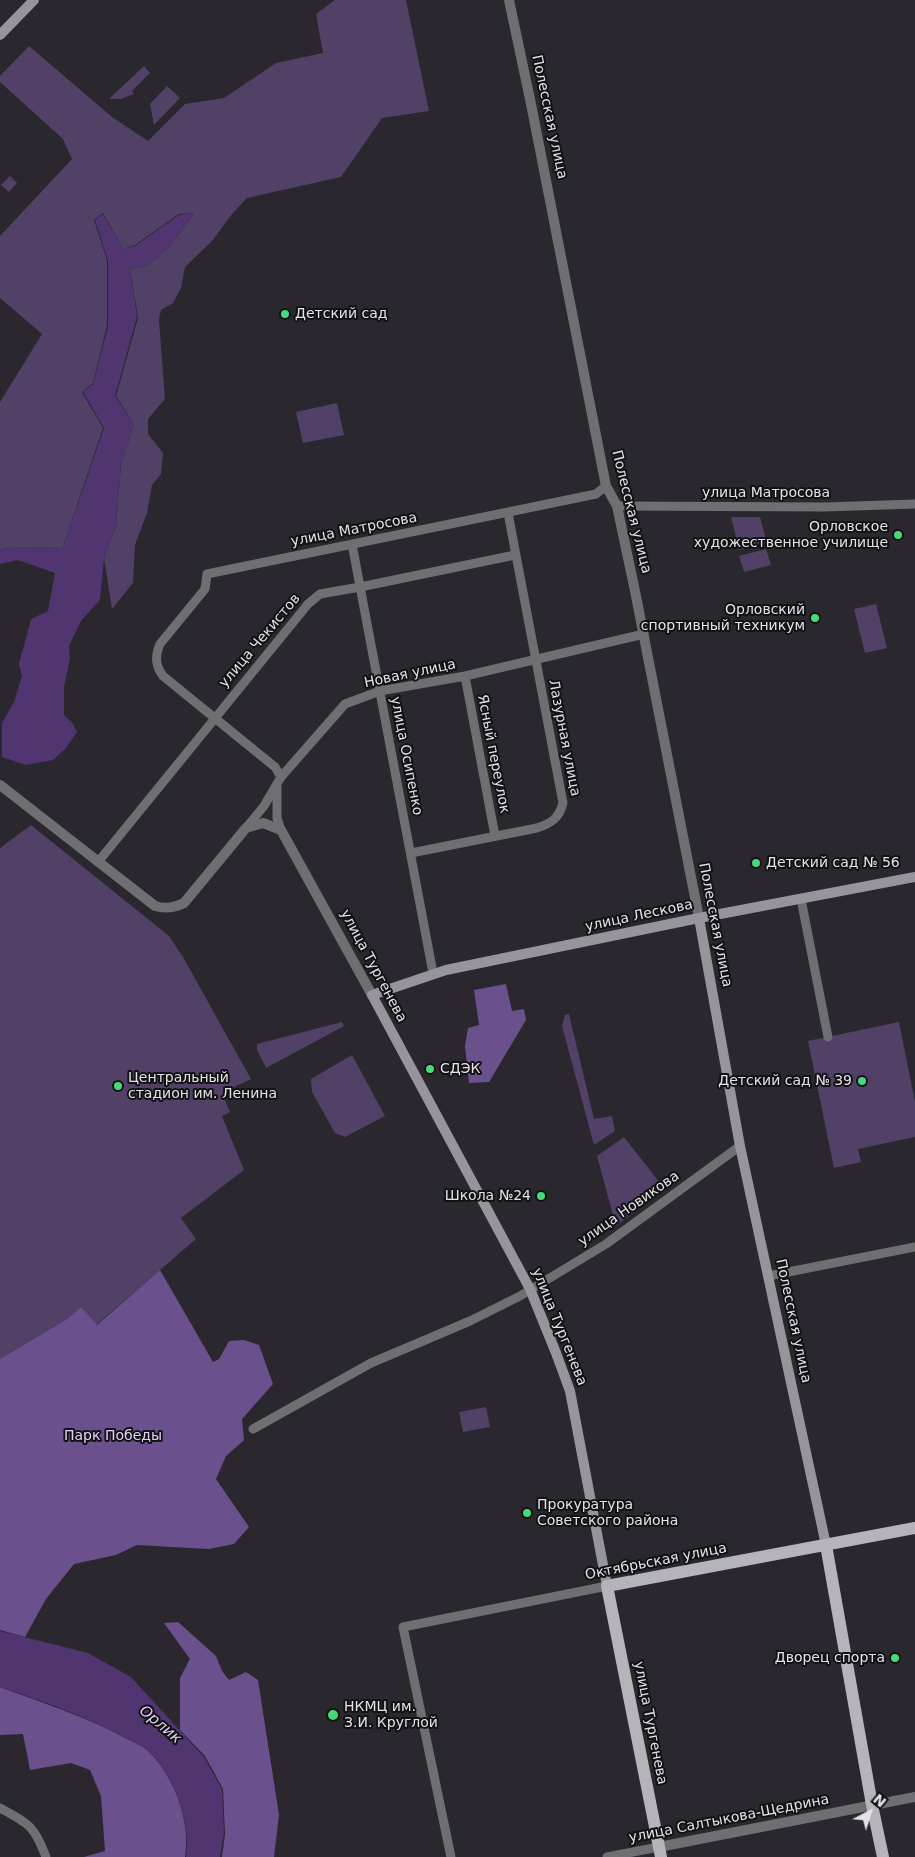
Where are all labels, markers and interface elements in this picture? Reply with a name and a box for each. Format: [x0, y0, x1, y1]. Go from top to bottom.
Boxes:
street label: Полесская улица [528, 53, 570, 181]
place label: Детский сад [295, 306, 387, 322]
marker: Детский сад [279, 308, 291, 320]
street label: Полесская улица [608, 449, 654, 575]
street label: улица Матросова [702, 485, 830, 501]
street label: улица Матросова [289, 510, 419, 550]
place label: Орловское художественное училище [694, 519, 888, 552]
marker: Орловское художественное училище [892, 529, 904, 541]
street label: улица Чекистов [216, 591, 304, 691]
place label: Орловский спортивный техникум [641, 602, 805, 634]
marker: Орловский спортивный техникум [809, 612, 821, 624]
street label: Новая улица [363, 656, 457, 692]
street label: Лазурная улица [544, 678, 584, 798]
street label: Ясный переулок [473, 693, 513, 815]
street label: улица Осипенко [386, 695, 426, 817]
place label: Детский сад № 56 [766, 855, 900, 871]
marker: Детский сад № 56 [750, 857, 762, 869]
street label: Полесская улица [695, 861, 735, 989]
street label: улица Лескова [584, 896, 694, 936]
street label: улица Тургенева [336, 907, 410, 1025]
place label: СДЭК [440, 1061, 480, 1077]
marker: СДЭК [424, 1063, 436, 1075]
place label: Центральный стадион им. Ленина [128, 1070, 277, 1102]
place label: Детский сад № 39 [718, 1073, 852, 1089]
marker: Детский сад № 39 [856, 1075, 868, 1087]
marker: Центральный стадион им. Ленина [112, 1080, 124, 1092]
street label: улица Новикова [575, 1168, 683, 1250]
place label: Школа №24 [445, 1188, 531, 1204]
marker: Школа №24 [535, 1190, 547, 1202]
street label: Полесская улица [772, 1257, 814, 1385]
street label: улица Тургенева [528, 1266, 590, 1388]
park label: Парк Победы [64, 1428, 162, 1444]
place label: Прокуратура Советского района [537, 1497, 678, 1530]
marker: Прокуратура Советского района [521, 1507, 533, 1519]
street label: Октябрьская улица [584, 1540, 728, 1584]
place label: Дворец спорта [775, 1650, 885, 1666]
marker: Дворец спорта [889, 1652, 901, 1664]
street label: улица Тургенева [630, 1660, 670, 1786]
place label: НКМЦ им. З.И. Круглой [344, 1699, 438, 1731]
water label: Орлик [135, 1702, 185, 1748]
marker: НКМЦ им. З.И. Круглой [326, 1708, 340, 1722]
north arrow [845, 1787, 895, 1837]
street label: улица Салтыкова-Щедрина [627, 1791, 831, 1847]
text: N [870, 1791, 889, 1810]

